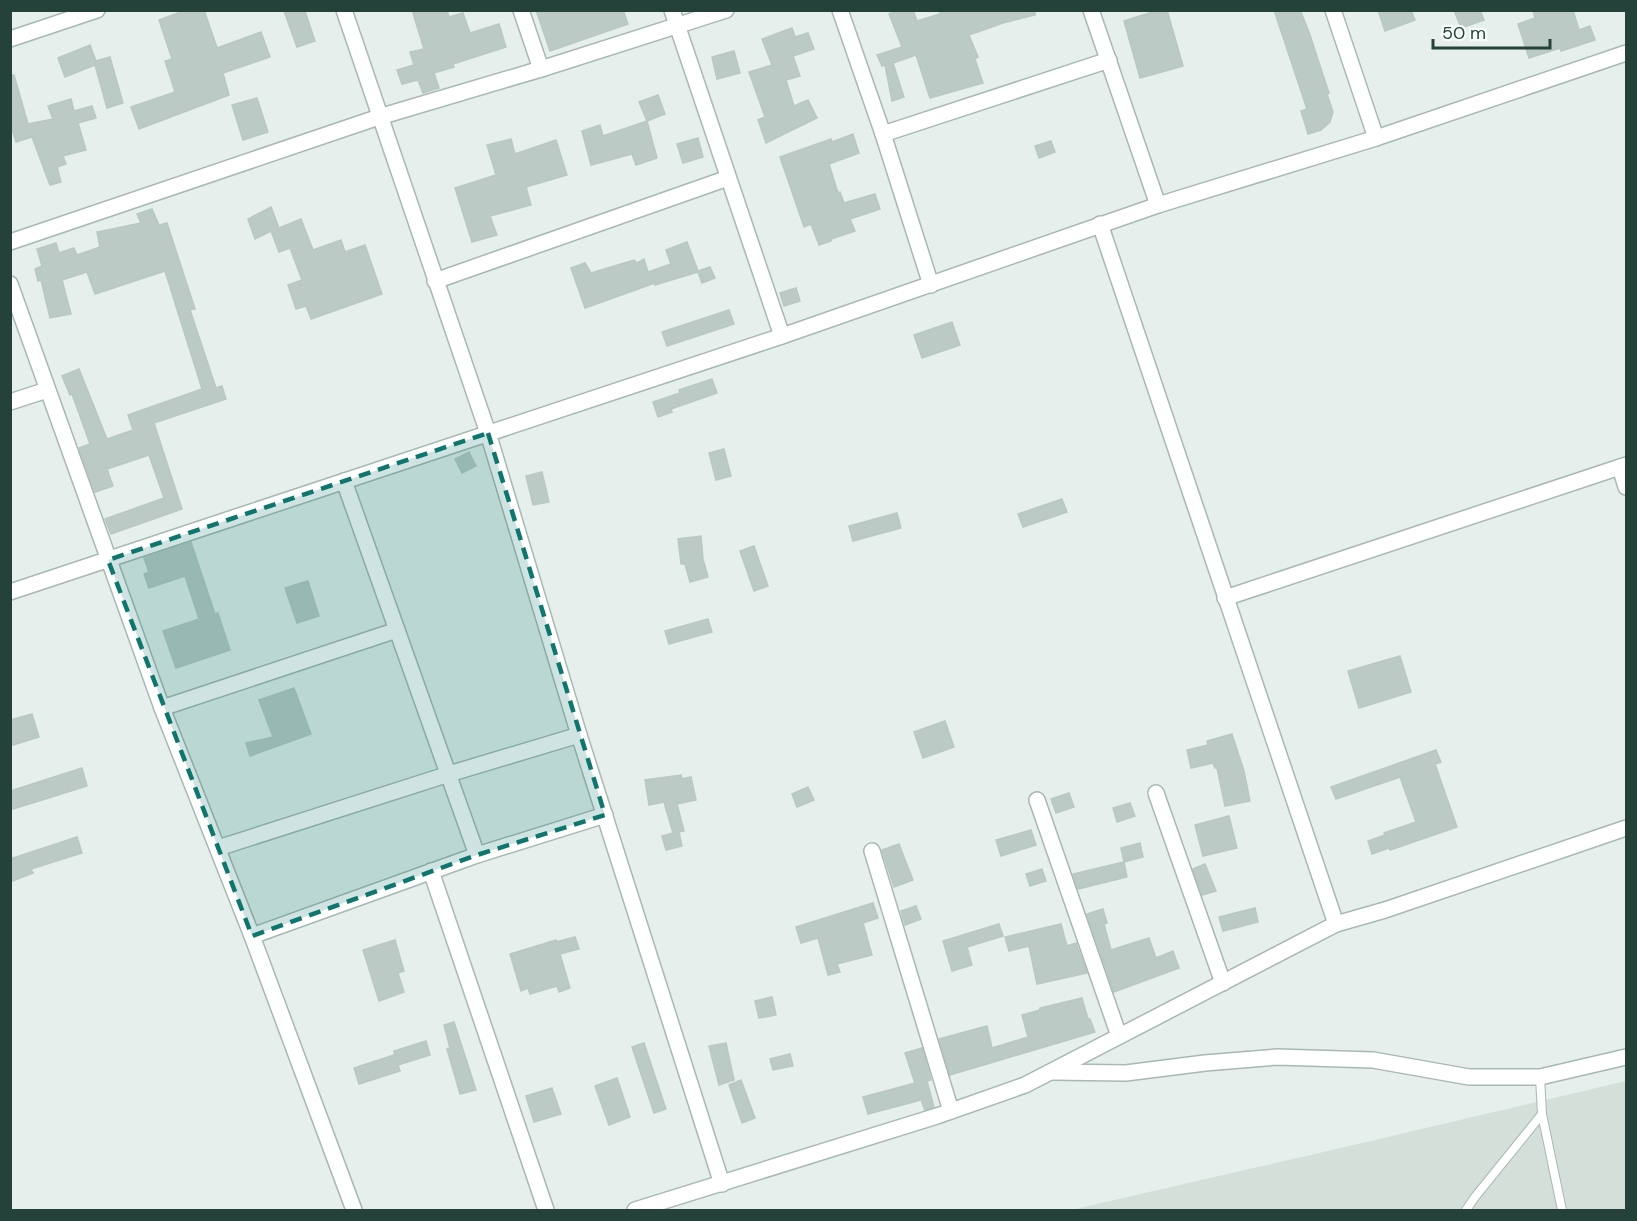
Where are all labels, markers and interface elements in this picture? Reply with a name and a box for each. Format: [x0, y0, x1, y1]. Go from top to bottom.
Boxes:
scale bar [1433, 12, 1550, 50]
text: 50 m [1442, 21, 1486, 45]

